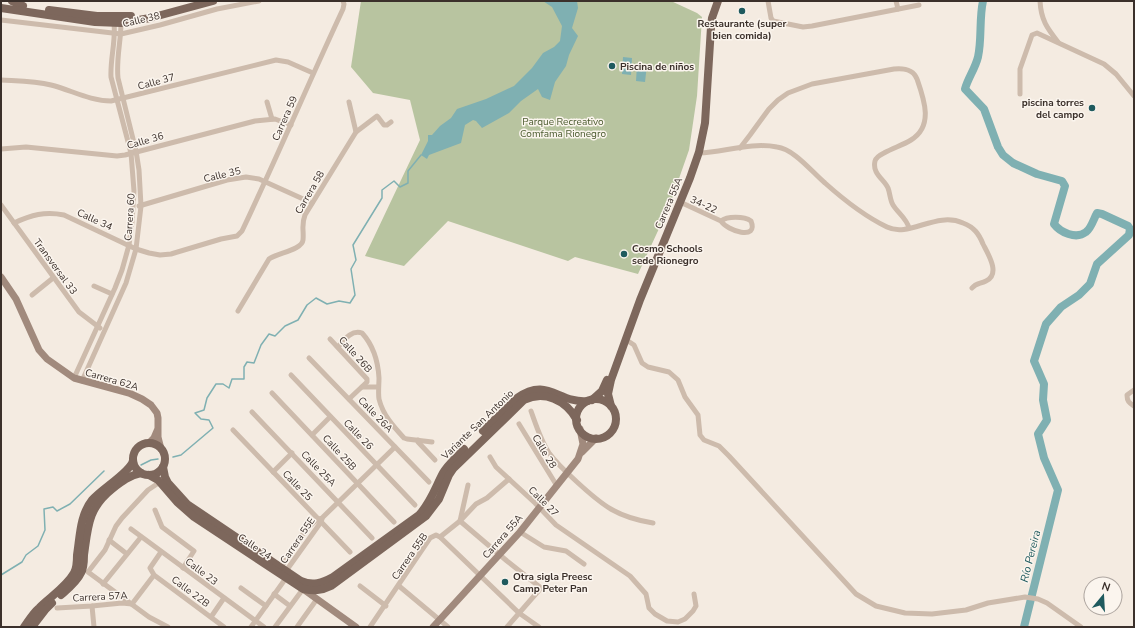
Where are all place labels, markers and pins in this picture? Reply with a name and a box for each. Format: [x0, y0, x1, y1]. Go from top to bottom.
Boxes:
marker: Restaurante (super bien comida) [737, 6, 747, 16]
place label: Restaurante (super bien comida) [698, 17, 786, 43]
place label: Piscina de niños [620, 60, 694, 74]
marker: Piscina de niños [607, 61, 617, 71]
place label: piscina torres del campo [1022, 96, 1084, 122]
marker: piscina torres del campo [1087, 103, 1097, 113]
place label: Cosmo Schools sede Rionegro [632, 242, 703, 268]
marker: Cosmo Schools sede Rionegro [619, 249, 629, 259]
place label: Otra sigla Preesc Camp Peter Pan [513, 570, 593, 596]
marker: Otra sigla Preesc Camp Peter Pan [500, 577, 510, 587]

